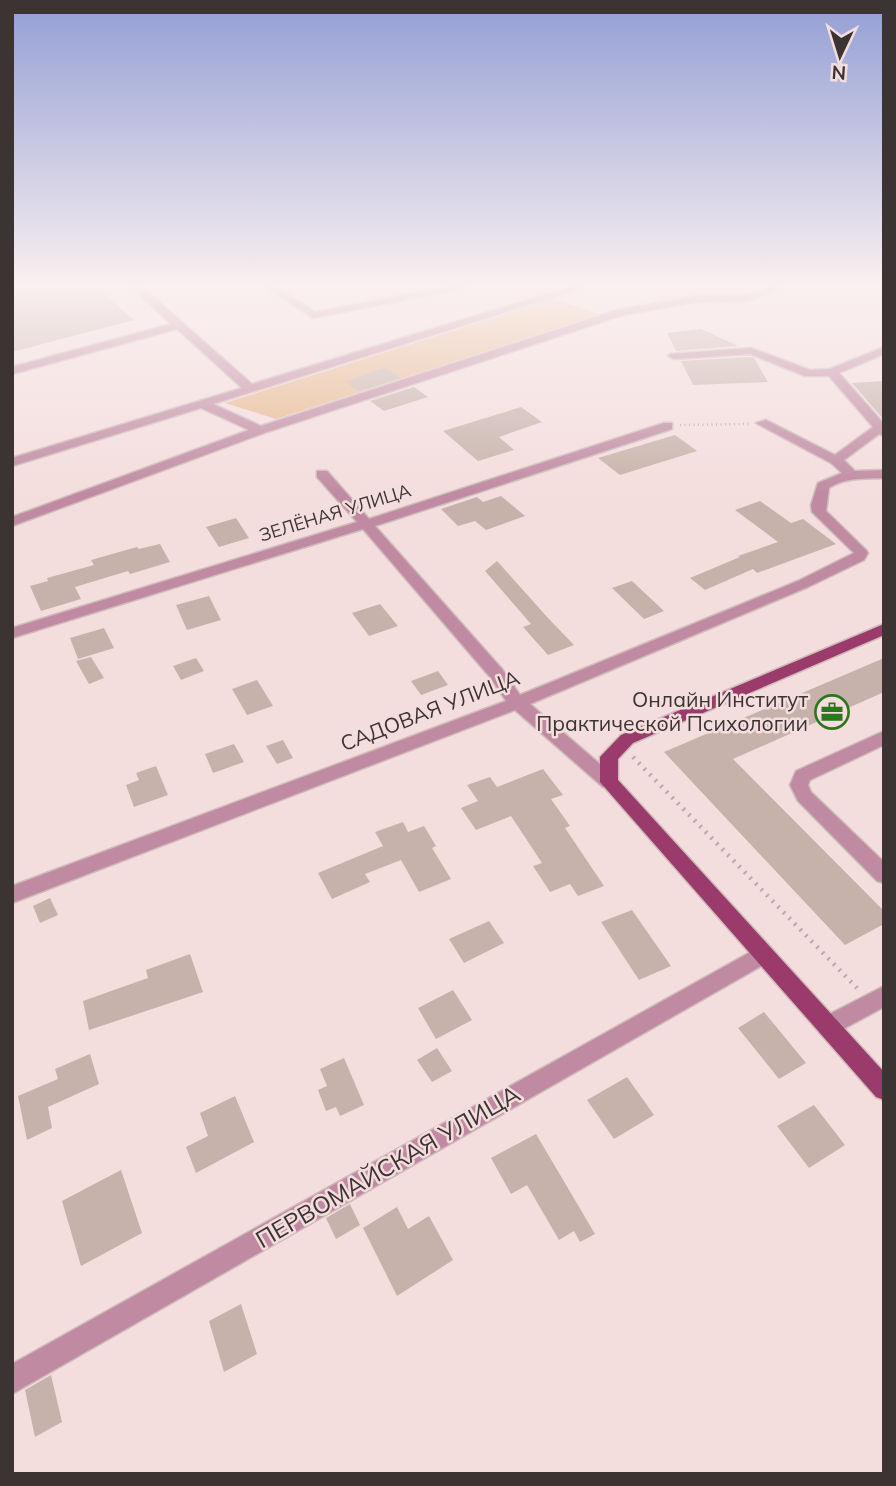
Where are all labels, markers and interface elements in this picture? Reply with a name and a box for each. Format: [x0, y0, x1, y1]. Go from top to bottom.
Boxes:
north arrow [805, 21, 875, 91]
text: N [831, 60, 847, 85]
street label: ЗЕЛЁНАЯ УЛИЦА [256, 478, 414, 547]
street label: САДОВАЯ УЛИЦА [336, 664, 523, 756]
place label: Онлайн Институт Практической Психологии [536, 686, 808, 736]
office icon: Онлайн Институт Практической Психологии [813, 693, 851, 731]
street label: ПЕРВОМАЙСКАЯ УЛИЦА [250, 1078, 525, 1254]

